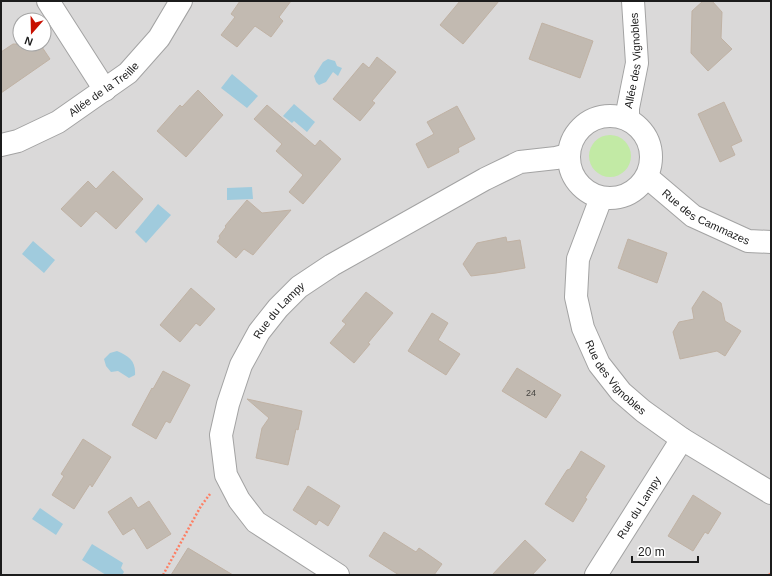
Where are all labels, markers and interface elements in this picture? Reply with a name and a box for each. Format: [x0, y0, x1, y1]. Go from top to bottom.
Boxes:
north arrow [12, 12, 52, 52]
street label: Allée des Vignobles [622, 12, 643, 109]
text: N [23, 34, 34, 48]
street label: Allée de la Treille [66, 59, 141, 119]
street label: Rue des Cammazes [660, 187, 752, 247]
street label: Rue du Lampy [251, 279, 307, 340]
street label: Rue des Vignobles [583, 338, 649, 417]
house number: 24 [526, 388, 536, 398]
street label: Rue du Lampy [615, 473, 663, 541]
scale bar [632, 538, 698, 564]
text: 20 m [638, 545, 665, 559]

